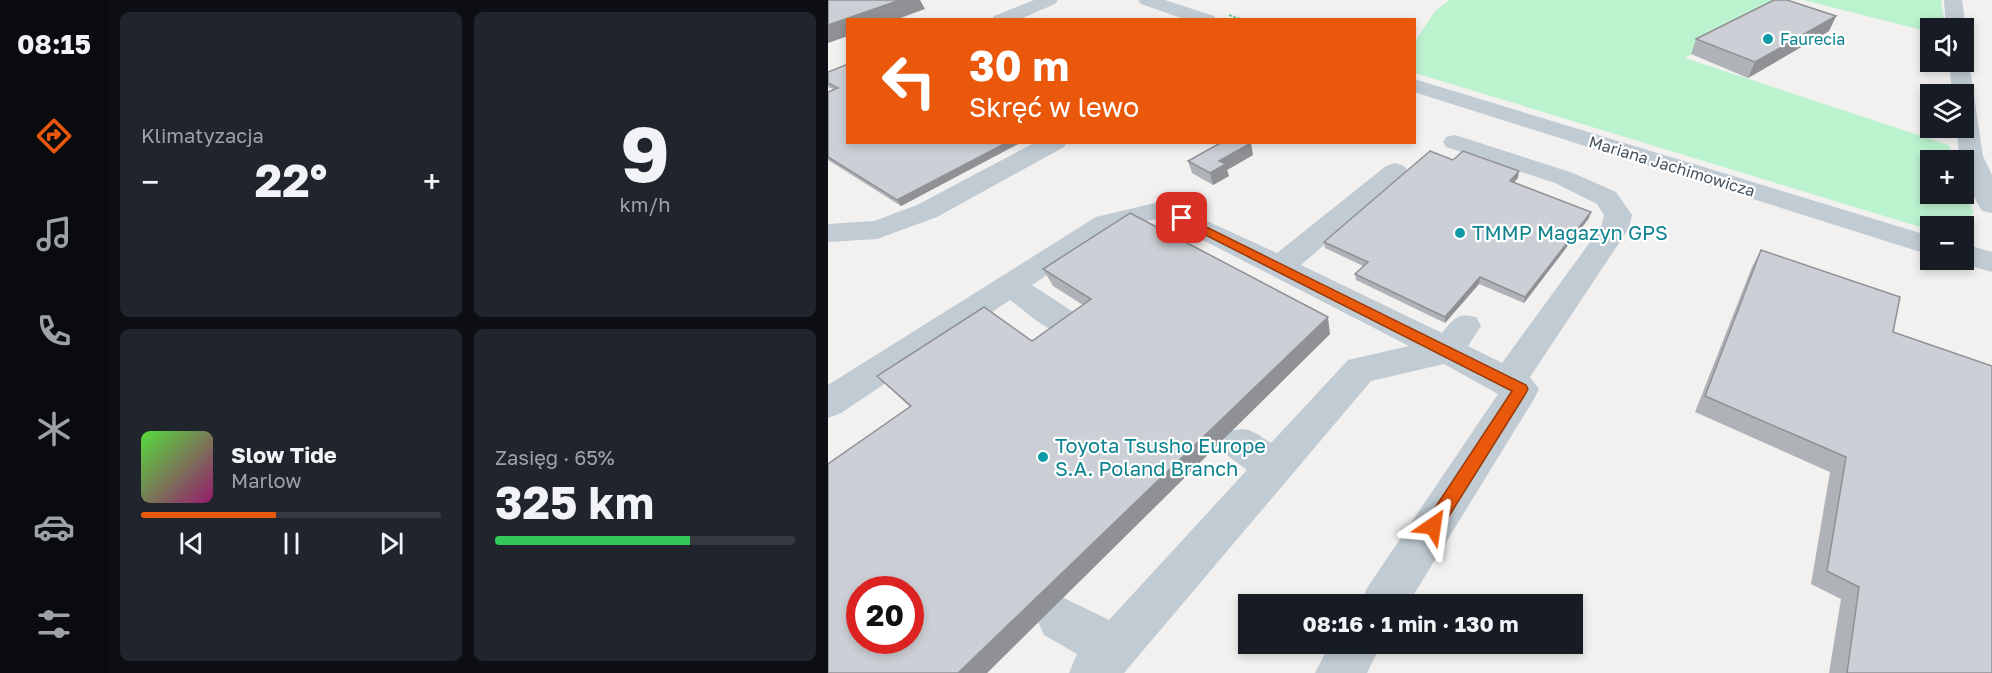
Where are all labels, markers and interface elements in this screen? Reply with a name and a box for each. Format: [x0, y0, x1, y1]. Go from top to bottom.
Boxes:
map controls [1920, 18, 1974, 270]
button: sound [1920, 18, 1974, 72]
text: 08:15 [17, 28, 91, 60]
place label: Faurecia [1780, 29, 1845, 49]
marker: Faurecia [1761, 32, 1775, 46]
text: 30 m [969, 40, 1069, 90]
icon: left [870, 42, 948, 120]
button: layers [1920, 84, 1974, 138]
text: Skręć w lewo [969, 91, 1139, 123]
text: 9 [620, 106, 670, 199]
icon: directions [33, 115, 75, 157]
text: Klimatyzacja [141, 123, 264, 147]
street label: Mariana Jachimowicza [1586, 131, 1758, 201]
button: + [1920, 150, 1974, 204]
text: 22° [255, 153, 327, 207]
text: − [141, 162, 159, 201]
text: + [423, 162, 441, 201]
text: km/h [620, 192, 670, 216]
pin [1156, 192, 1207, 243]
icon: arrive [1165, 201, 1198, 234]
icon: music [33, 213, 75, 255]
button: − [1920, 216, 1974, 270]
place label: TMMP Magazyn GPS [1472, 220, 1668, 244]
marker: TMMP Magazyn GPS [1453, 226, 1467, 240]
icon: phone [33, 310, 75, 352]
icon: climate [33, 408, 75, 450]
place label: Toyota Tsusho Europe S.A. Poland Branch [1055, 433, 1266, 480]
text: Slow Tide [231, 441, 337, 468]
text: Zasięg · 65% [495, 445, 615, 469]
marker: Toyota Tsusho Europe S.A. Poland Branch [1036, 450, 1050, 464]
text: Marlow [231, 468, 302, 492]
text: 325 km [495, 475, 654, 529]
position arrow [1401, 494, 1465, 558]
icon: car [33, 506, 75, 548]
icon: previous [175, 527, 208, 560]
icon: pause [275, 527, 308, 560]
icon: next [375, 527, 408, 560]
speed limit sign: 20 [846, 576, 924, 654]
icon: filters [33, 603, 75, 645]
text: 08:16 · 1 min · 130 m [1302, 610, 1519, 637]

